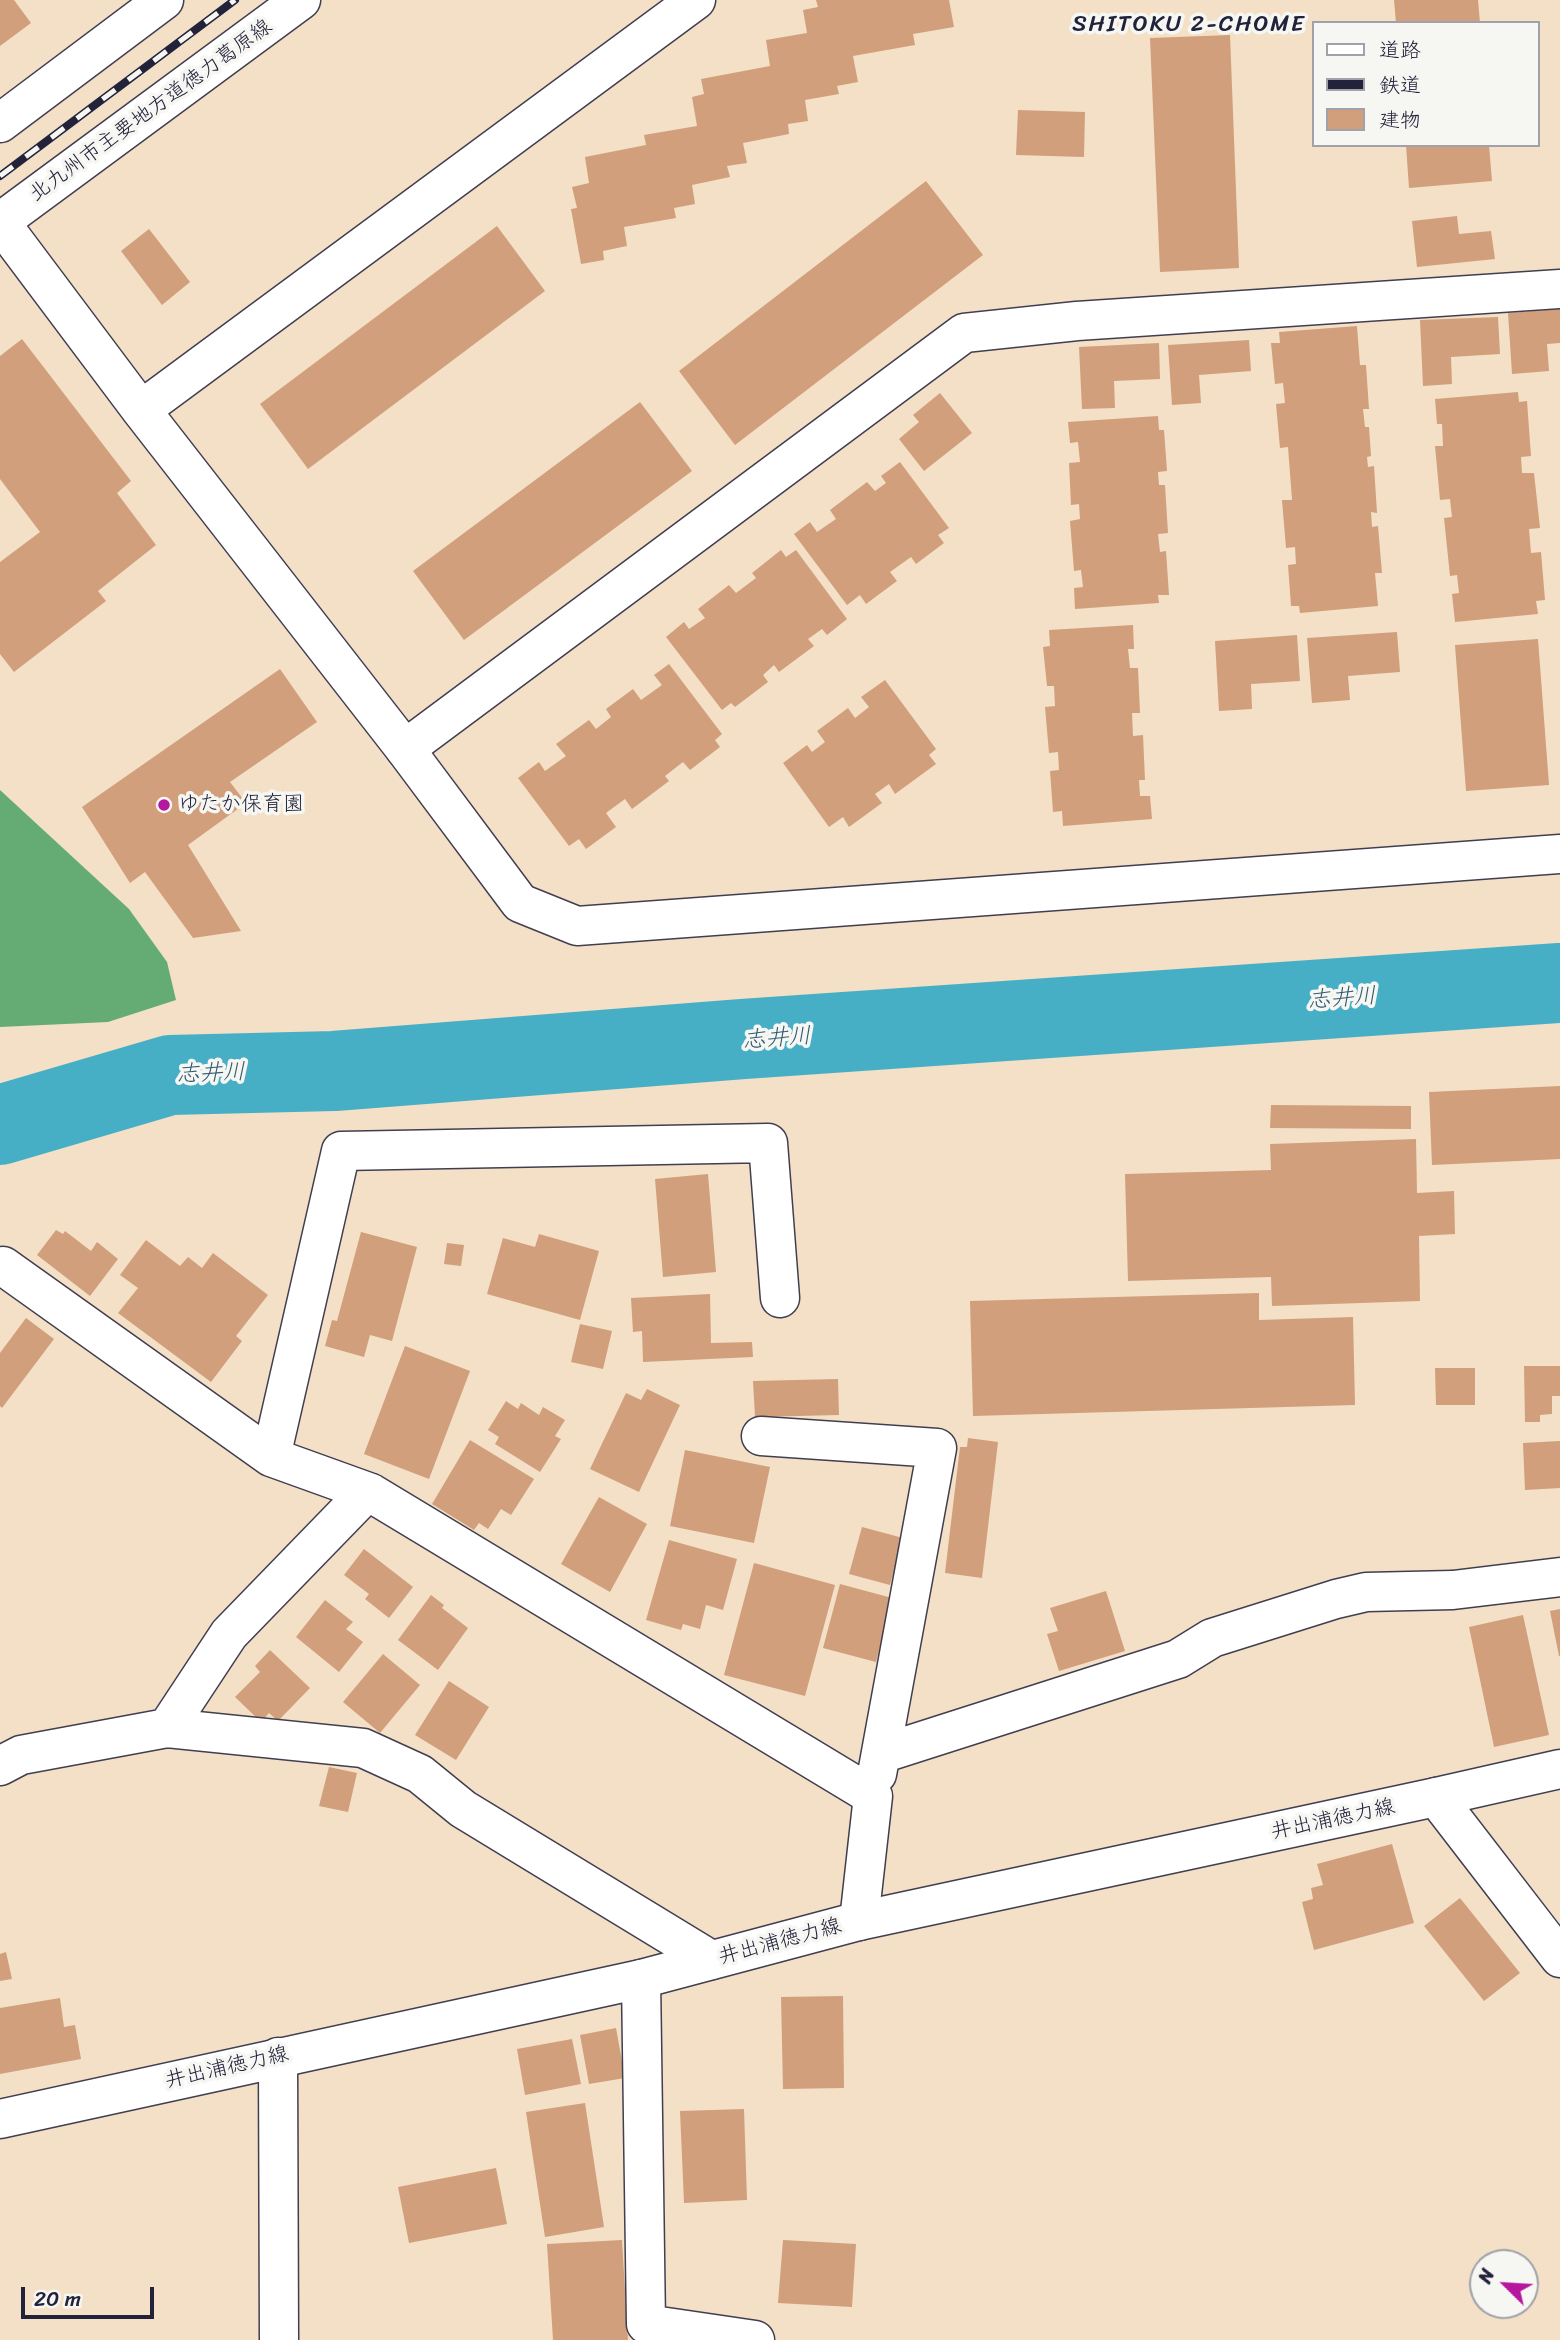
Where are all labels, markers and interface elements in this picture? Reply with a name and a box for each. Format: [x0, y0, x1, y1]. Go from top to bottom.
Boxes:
district label: SHITOKU 2-CHOME [1075, 11, 1303, 39]
street label: 北九州市主要地方道徳力葛原線 [25, 14, 277, 208]
legend [1312, 21, 1539, 147]
text: 道路 [1379, 31, 1421, 69]
text: 鉄道 [1379, 66, 1421, 104]
text: 建物 [1379, 101, 1421, 139]
place label: ゆたか保育園 [178, 792, 304, 818]
marker: ゆたか保育園 [156, 797, 172, 813]
water label: 志井川 [1307, 983, 1377, 1015]
water label: 志井川 [742, 1023, 812, 1055]
water label: 志井川 [176, 1059, 246, 1089]
street label: 井出浦徳力線 [1269, 1795, 1397, 1845]
street label: 井出浦徳力線 [716, 1914, 844, 1970]
street label: 井出浦徳力線 [163, 2042, 291, 2094]
north arrow [1469, 2249, 1539, 2319]
text: N [1468, 2263, 1504, 2289]
scale bar [24, 2274, 158, 2318]
text: 20 m [34, 2280, 81, 2318]

